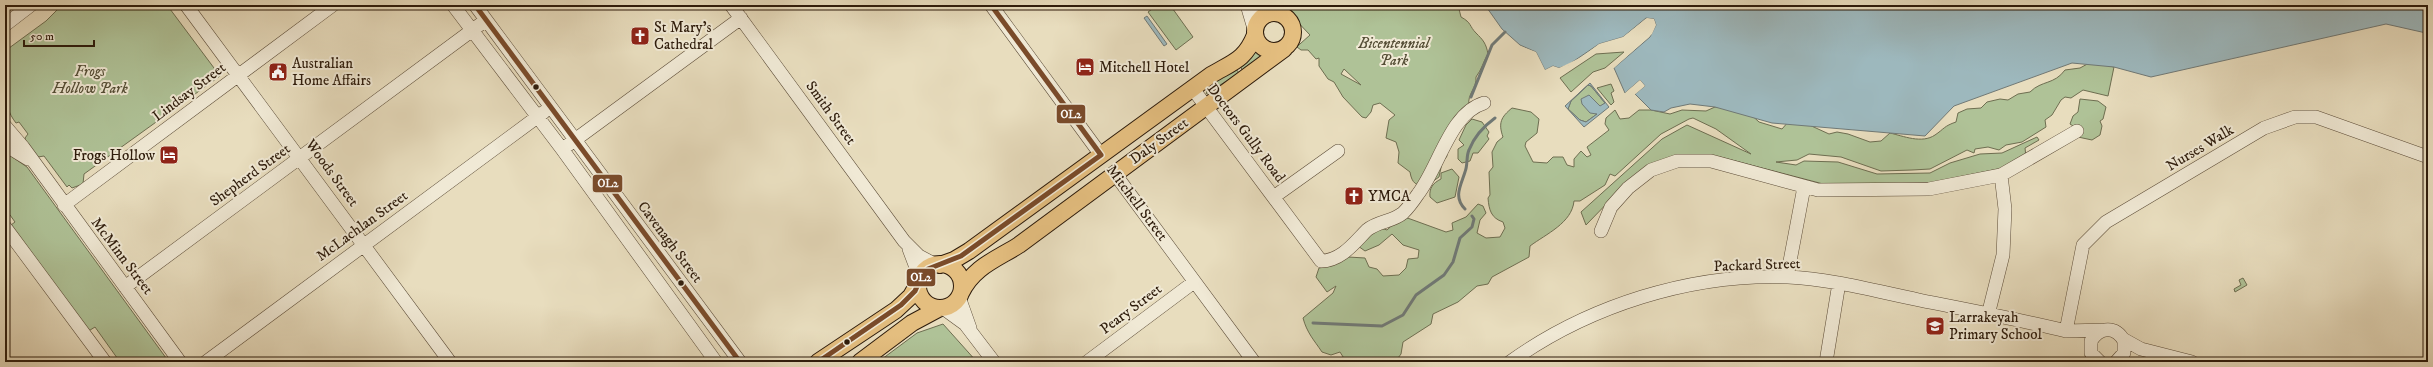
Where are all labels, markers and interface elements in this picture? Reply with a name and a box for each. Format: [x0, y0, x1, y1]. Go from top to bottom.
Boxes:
place label: St Mary's Cathedral [654, 18, 714, 54]
scale bar [24, 22, 94, 48]
church icon: St Mary's Cathedral [629, 25, 651, 47]
text: 50 m [30, 29, 54, 44]
park label: Bicentennial Park [1357, 34, 1432, 70]
place label: Australian Home Affairs [292, 54, 371, 90]
hotel icon: Mitchell Hotel [1074, 56, 1096, 78]
street label: Lindsay Street [149, 58, 230, 126]
place label: Mitchell Hotel [1099, 58, 1190, 77]
public building icon: Australian Home Affairs [267, 61, 289, 83]
park label: Frogs Hollow Park [51, 62, 128, 98]
street label: Smith Street [801, 77, 861, 149]
street label: Doctors Gully Road [1203, 80, 1290, 187]
unlabelled marker [531, 82, 541, 92]
line badge: OL2 [1056, 104, 1086, 124]
text: OL2 [1060, 108, 1082, 122]
street label: Daly Street [1126, 113, 1192, 169]
street label: Nurses Walk [2163, 120, 2238, 176]
street label: Woods Street [301, 135, 363, 211]
street label: Shepherd Street [206, 139, 294, 211]
hotel icon: Frogs Hollow [158, 144, 180, 166]
place label: Frogs Hollow [73, 146, 155, 165]
street label: Mitchell Street [1102, 161, 1172, 245]
line badge: OL2 [592, 174, 623, 193]
text: OL2 [597, 177, 619, 191]
church icon: YMCA [1343, 185, 1365, 207]
street label: McLachlan Street [312, 186, 412, 266]
place label: YMCA [1368, 187, 1411, 206]
street label: Cavenagh Street [633, 197, 707, 287]
street label: McMinn Street [87, 214, 157, 299]
street label: Packard Street [1713, 254, 1801, 276]
line badge: OL2 [906, 268, 936, 287]
text: OL2 [910, 271, 932, 285]
unlabelled marker [676, 278, 686, 288]
street label: Peary Street [1096, 279, 1166, 338]
place label: Larrakeyah Primary School [1949, 308, 2042, 344]
school or university icon: Larrakeyah Primary School [1924, 315, 1946, 337]
unlabelled marker [842, 337, 852, 347]

